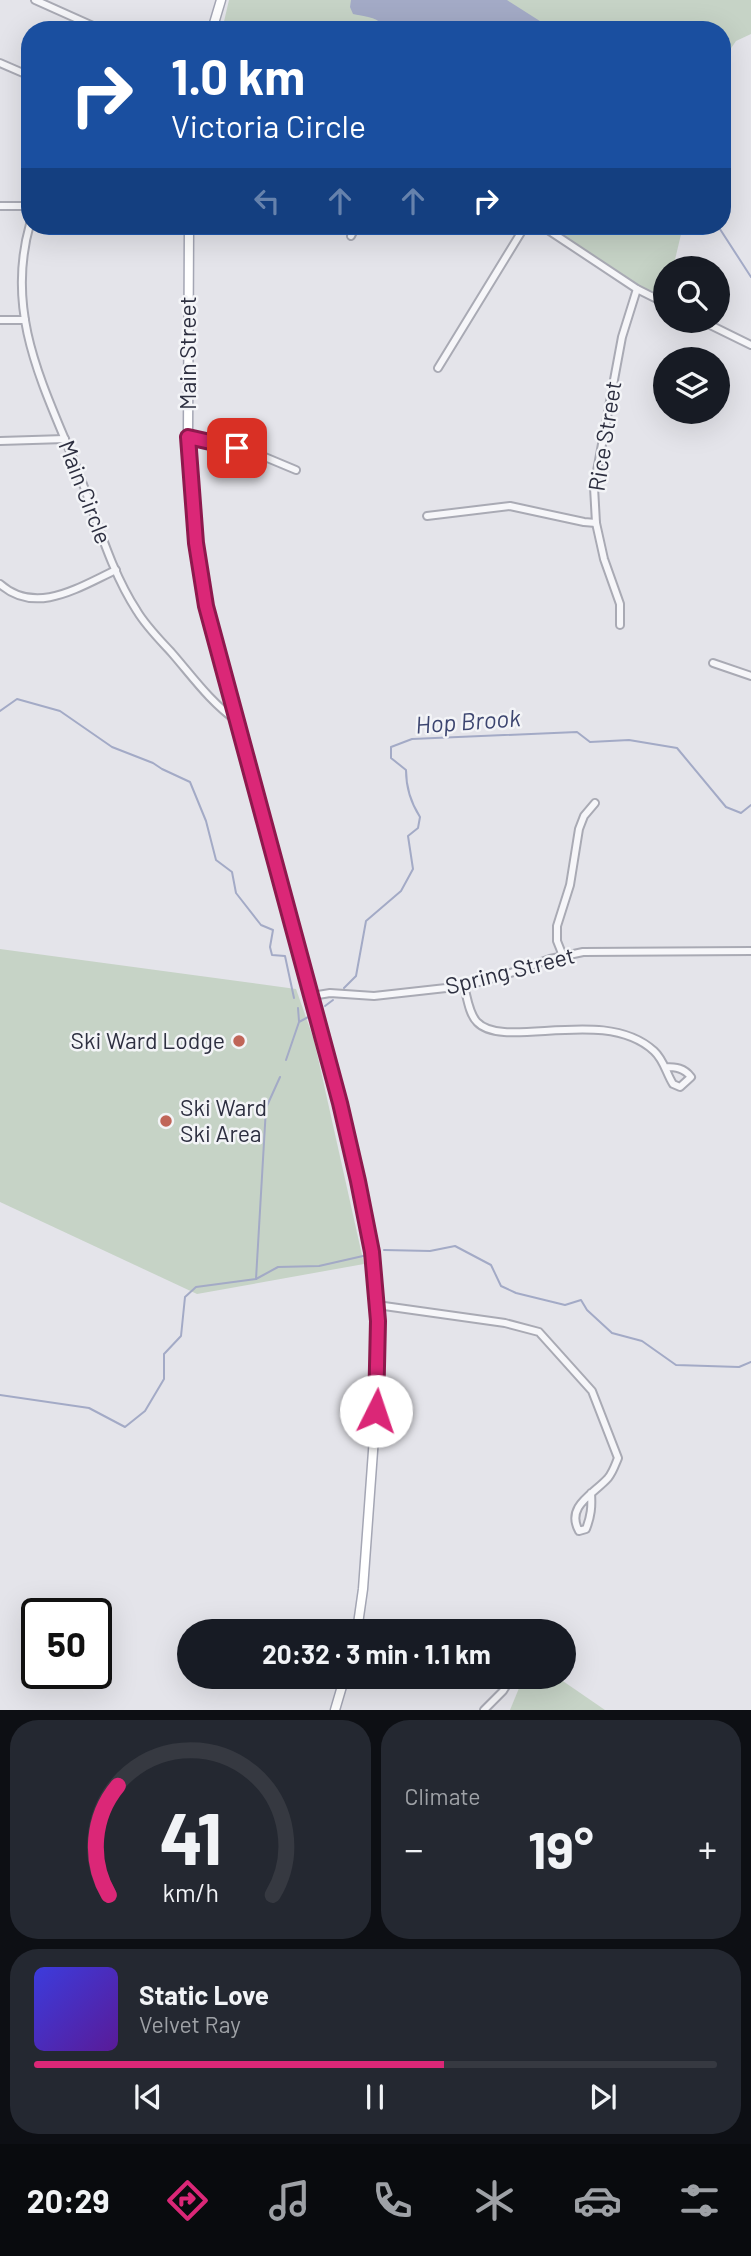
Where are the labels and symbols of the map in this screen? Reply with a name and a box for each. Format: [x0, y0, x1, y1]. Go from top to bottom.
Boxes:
street label: Main Street [173, 296, 201, 410]
street label: Rice Street [581, 379, 627, 493]
pin [207, 418, 267, 478]
street label: Main Circle [53, 436, 118, 547]
water label: Hop Brook [414, 702, 522, 739]
street label: Spring Street [442, 940, 577, 1000]
place label: Ski Ward Lodge [71, 1026, 225, 1054]
marker: Ski Ward Lodge [231, 1033, 247, 1049]
place label: Ski Ward Ski Area [180, 1093, 267, 1147]
marker: Ski Ward Ski Area [158, 1113, 174, 1129]
position arrow [339, 1374, 413, 1448]
speed limit sign: 50 [21, 1598, 112, 1689]

